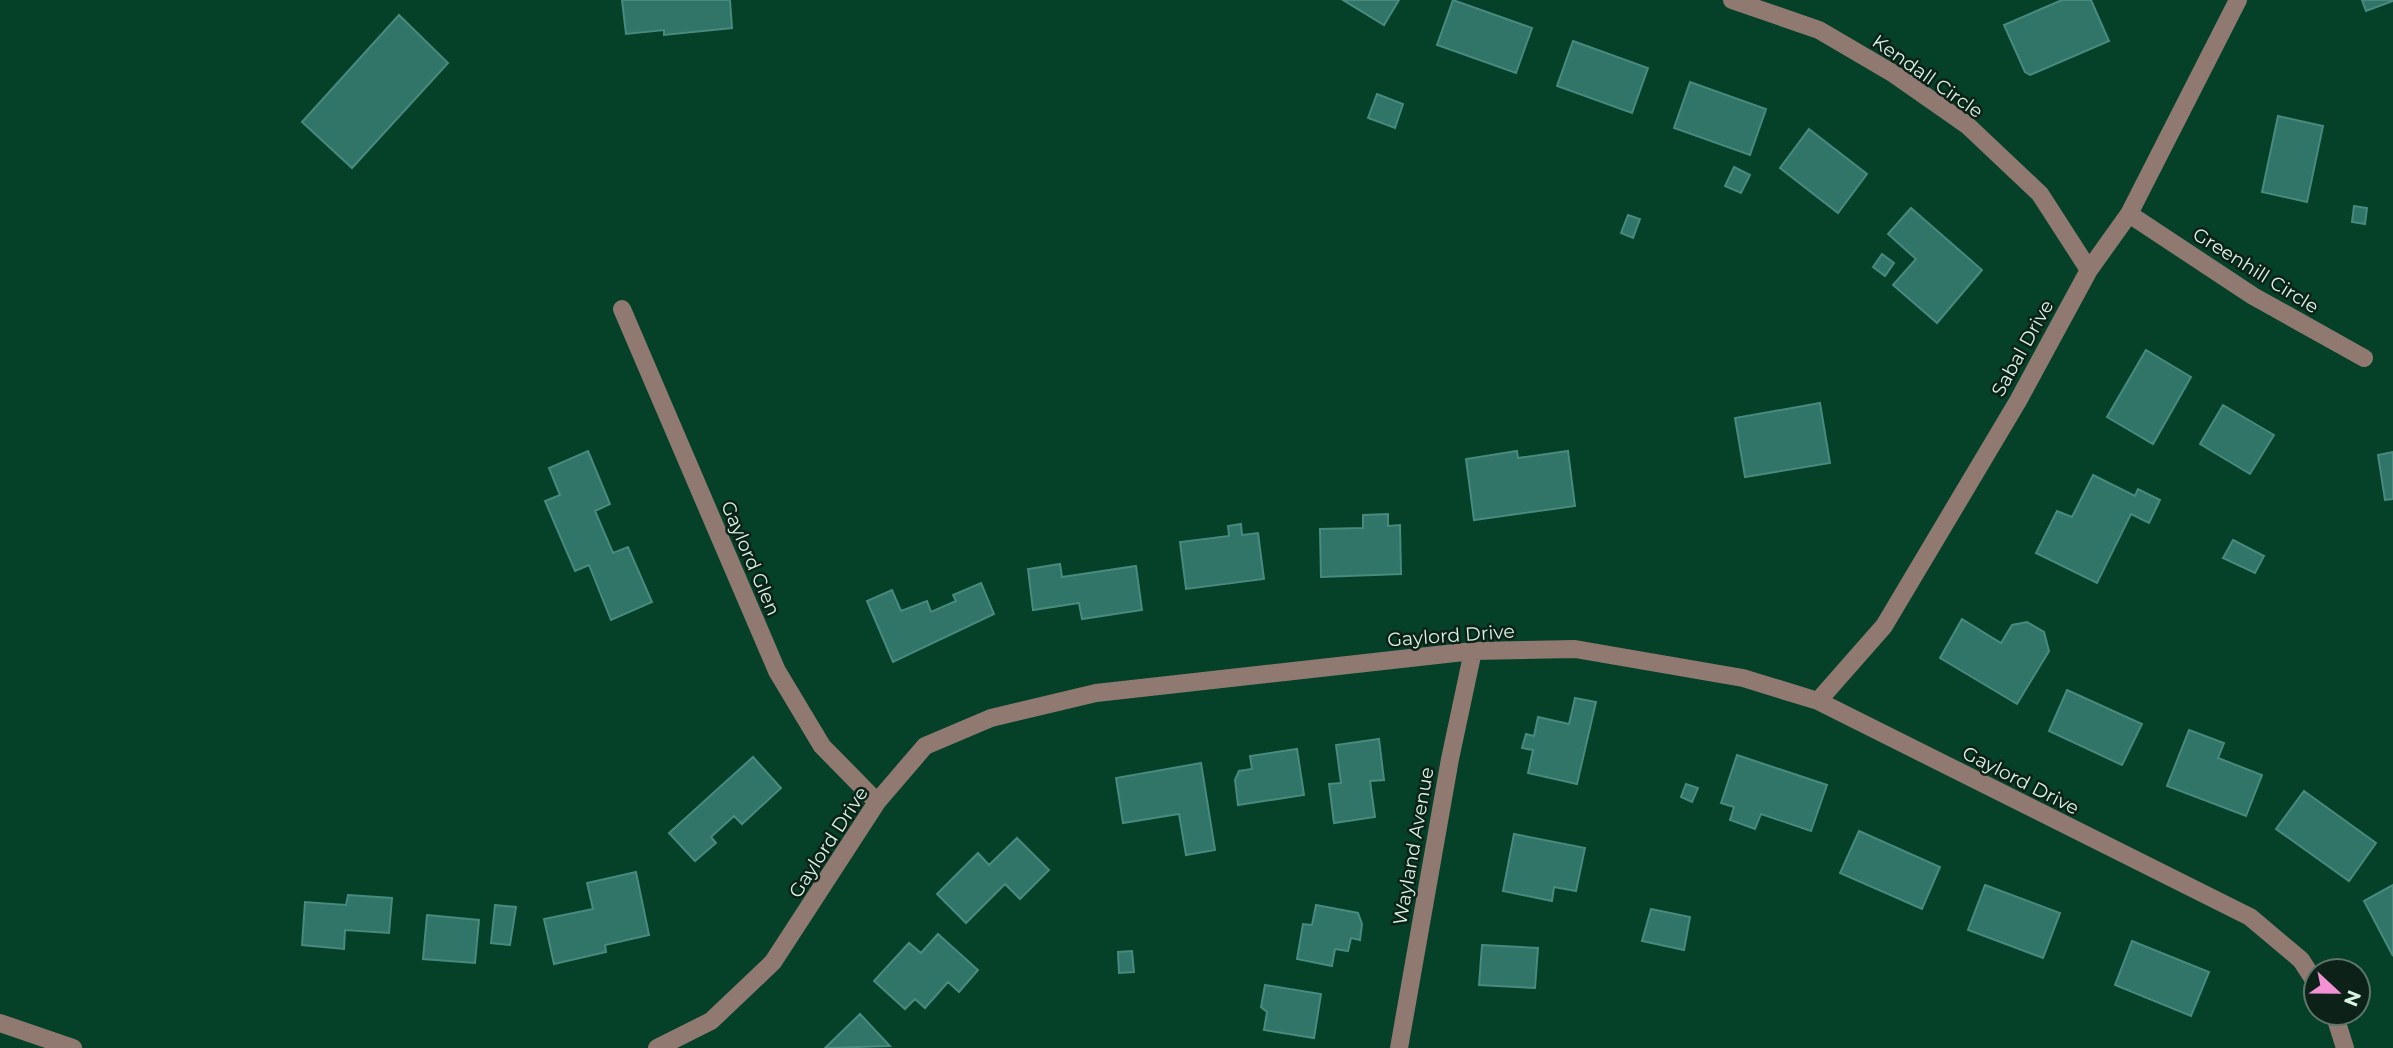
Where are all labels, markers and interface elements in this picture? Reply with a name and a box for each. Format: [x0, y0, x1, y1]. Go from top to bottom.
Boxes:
street label: Kendall Circle [1868, 30, 1987, 123]
street label: Greenhill Circle [2189, 222, 2323, 318]
street label: Sabal Drive [1986, 296, 2058, 401]
street label: Gaylord Glen [716, 497, 785, 619]
street label: Gaylord Drive [1386, 620, 1516, 651]
street label: Gaylord Drive [1959, 741, 2083, 820]
street label: Wayland Avenue [1388, 765, 1439, 927]
street label: Gaylord Drive [784, 782, 873, 902]
north arrow [2302, 957, 2372, 1027]
text: N [2339, 987, 2366, 1010]

